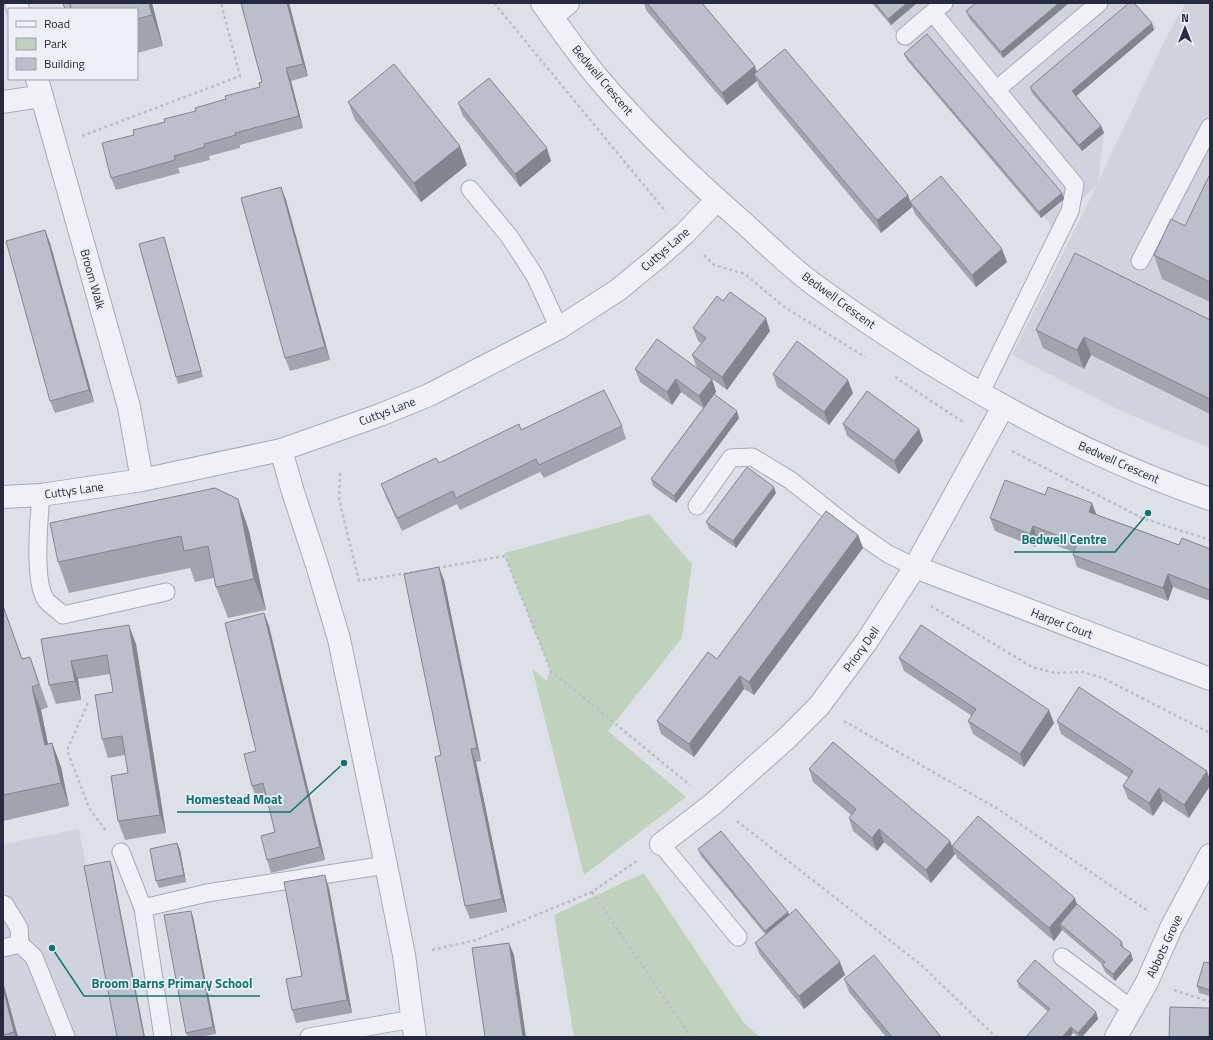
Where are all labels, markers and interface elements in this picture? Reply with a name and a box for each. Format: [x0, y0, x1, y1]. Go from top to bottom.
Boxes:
legend [8, 8, 138, 80]
north arrow [1165, 8, 1205, 48]
text: N [1181, 10, 1189, 26]
text: Road [44, 14, 70, 33]
text: Park [44, 34, 67, 53]
street label: Bedwell Crescent [568, 41, 639, 120]
text: Building [44, 54, 85, 73]
street label: Cuttys Lane [636, 222, 694, 276]
street label: Broom Walk [75, 247, 111, 312]
street label: Bedwell Crescent [798, 267, 880, 334]
street label: Cuttys Lane [356, 391, 418, 431]
street label: Bedwell Crescent [1075, 436, 1163, 489]
street label: Cuttys Lane [43, 476, 105, 504]
callout: Bedwell Centre [1014, 527, 1115, 552]
text: Bedwell Centre [1021, 529, 1107, 549]
street label: Harper Court [1028, 602, 1096, 644]
street label: Priory Dell [838, 622, 884, 676]
callout: Homestead Moat [177, 787, 290, 812]
text: Homestead Moat [186, 789, 283, 809]
street label: Abbots Grove [1141, 911, 1187, 981]
callout: Broom Barns Primary School [84, 971, 260, 996]
text: Broom Barns Primary School [92, 973, 252, 993]

